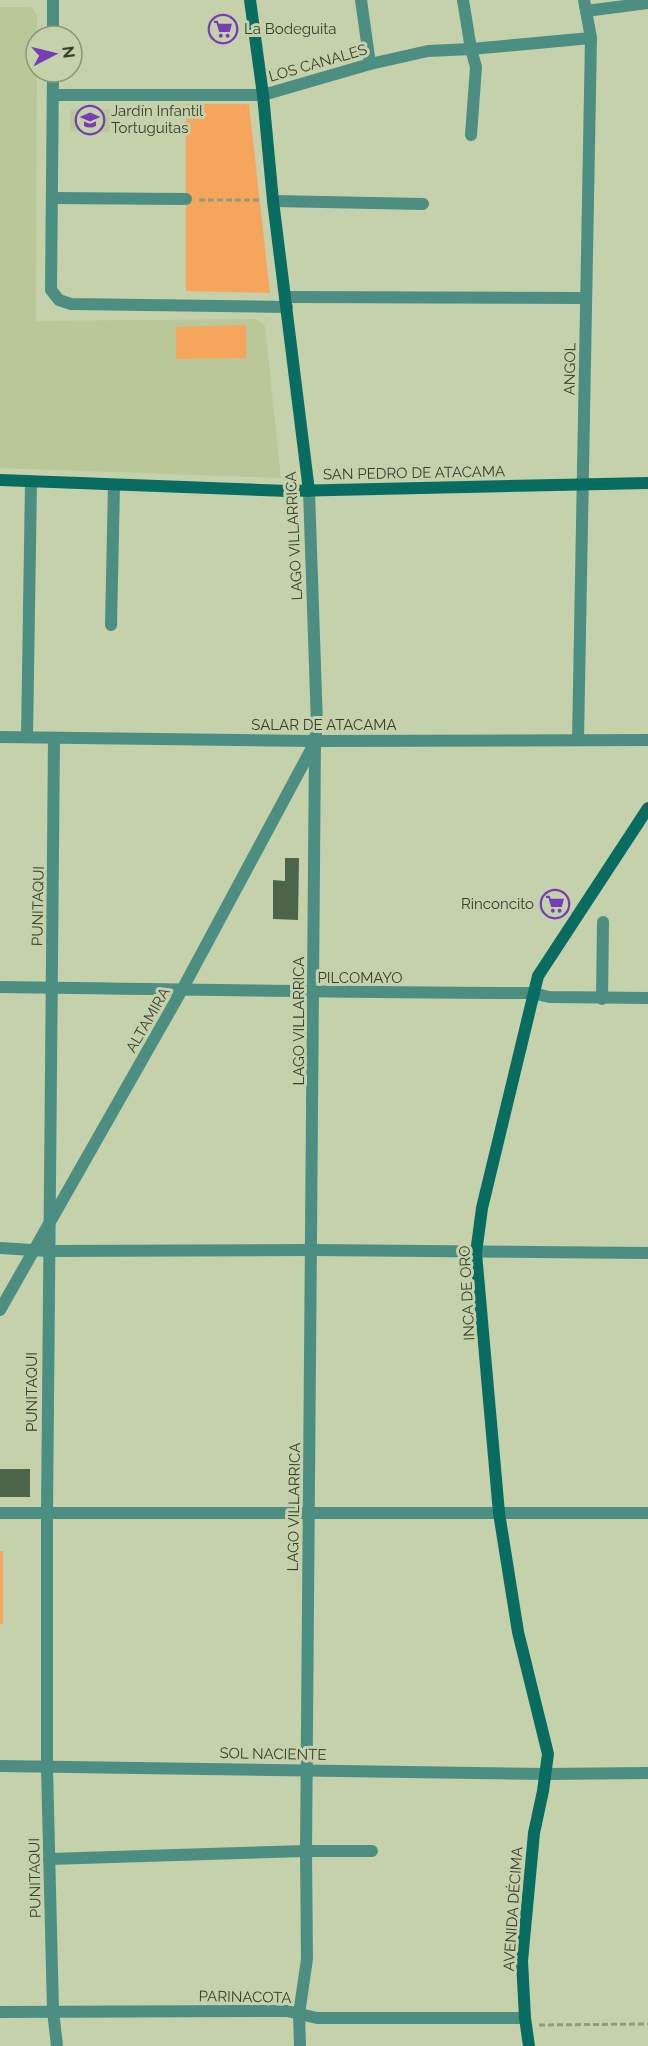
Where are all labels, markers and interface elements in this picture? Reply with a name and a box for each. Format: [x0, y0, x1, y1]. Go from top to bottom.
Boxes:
supermarket icon: La Bodeguita [207, 13, 239, 45]
place label: La Bodeguita [244, 20, 336, 38]
north arrow [24, 24, 84, 84]
street label: LOS CANALES [267, 40, 369, 86]
text: N [58, 45, 79, 59]
place label: Jardín Infantil Tortuguitas [111, 102, 204, 137]
school or university icon: Jardín Infantil Tortuguitas [74, 104, 106, 136]
street label: ANGOL [561, 342, 579, 395]
street label: SAN PEDRO DE ATACAMA [323, 462, 505, 484]
street label: LAGO VILLARRICA [282, 471, 306, 601]
street label: SALAR DE ATACAMA [251, 716, 397, 734]
street label: PUNITAQUI [28, 866, 48, 946]
supermarket icon: Rinconcito [539, 888, 571, 920]
place label: Rinconcito [461, 895, 534, 913]
street label: LAGO VILLARRICA [290, 957, 308, 1085]
street label: PILCOMAYO [317, 969, 403, 987]
street label: ALTAMIRA [122, 984, 174, 1056]
street label: INCA DE ORO [456, 1245, 478, 1341]
street label: PUNITAQUI [23, 1352, 41, 1432]
street label: LAGO VILLARRICA [284, 1442, 304, 1572]
street label: SOL NACIENTE [219, 1744, 327, 1764]
street label: PUNITAQUI [25, 1838, 45, 1918]
street label: AVENIDA DÉCIMA [500, 1846, 526, 1972]
street label: PARINACOTA [198, 1987, 292, 2007]

